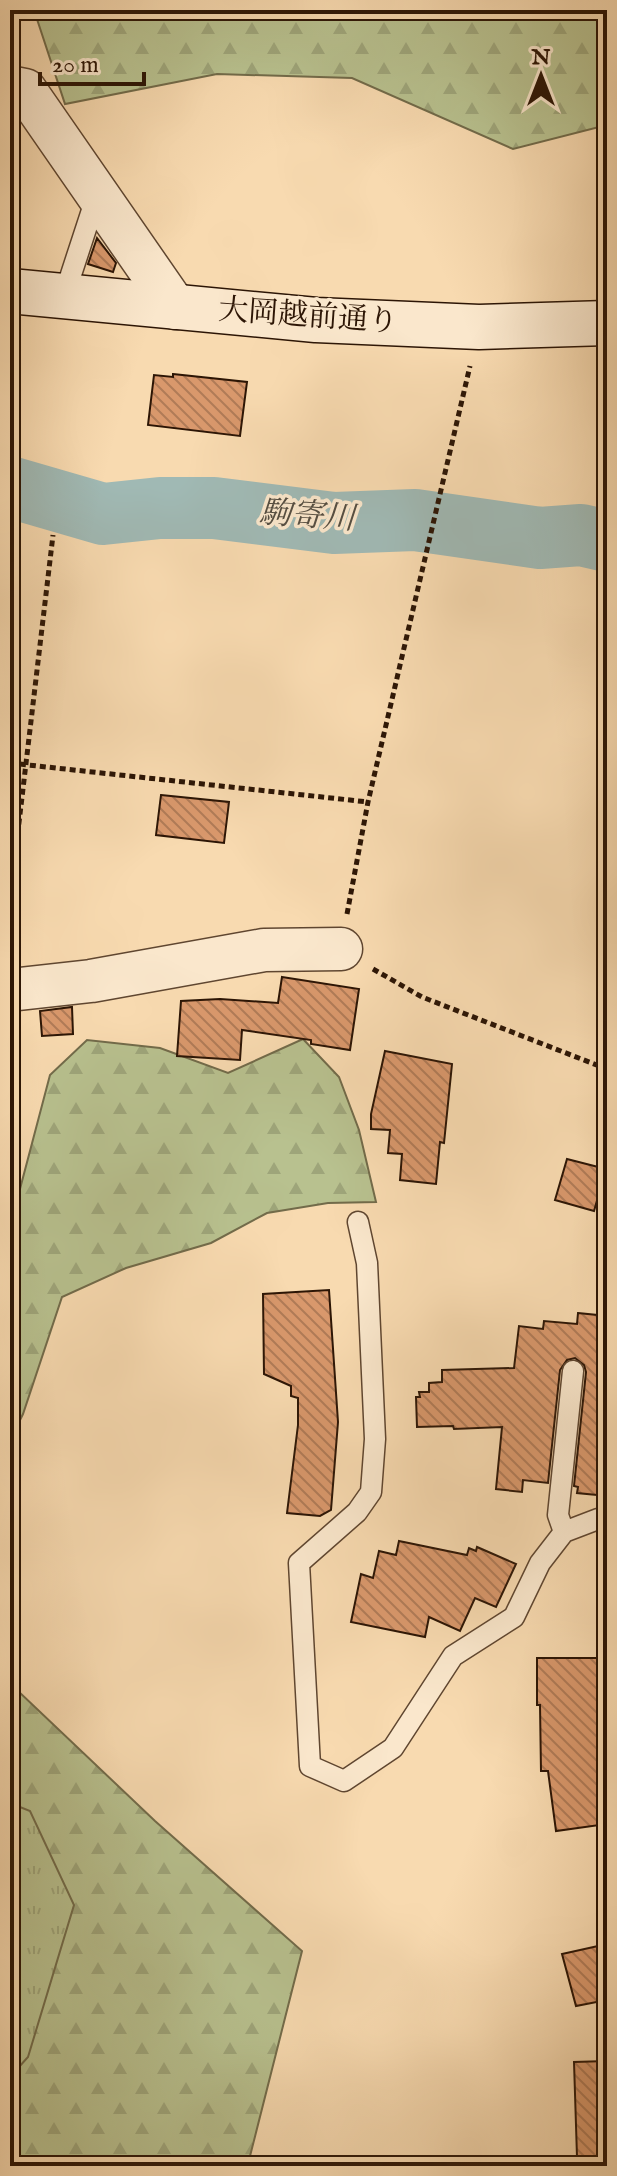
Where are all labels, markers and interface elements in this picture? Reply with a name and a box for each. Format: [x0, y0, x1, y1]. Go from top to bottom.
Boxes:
scale bar [40, 36, 144, 86]
north arrow [501, 36, 581, 116]
text: N [530, 44, 551, 72]
text: 20 m [52, 50, 99, 81]
street label: 大岡越前通り [217, 292, 399, 342]
water label: 駒寄川 [258, 493, 359, 541]

